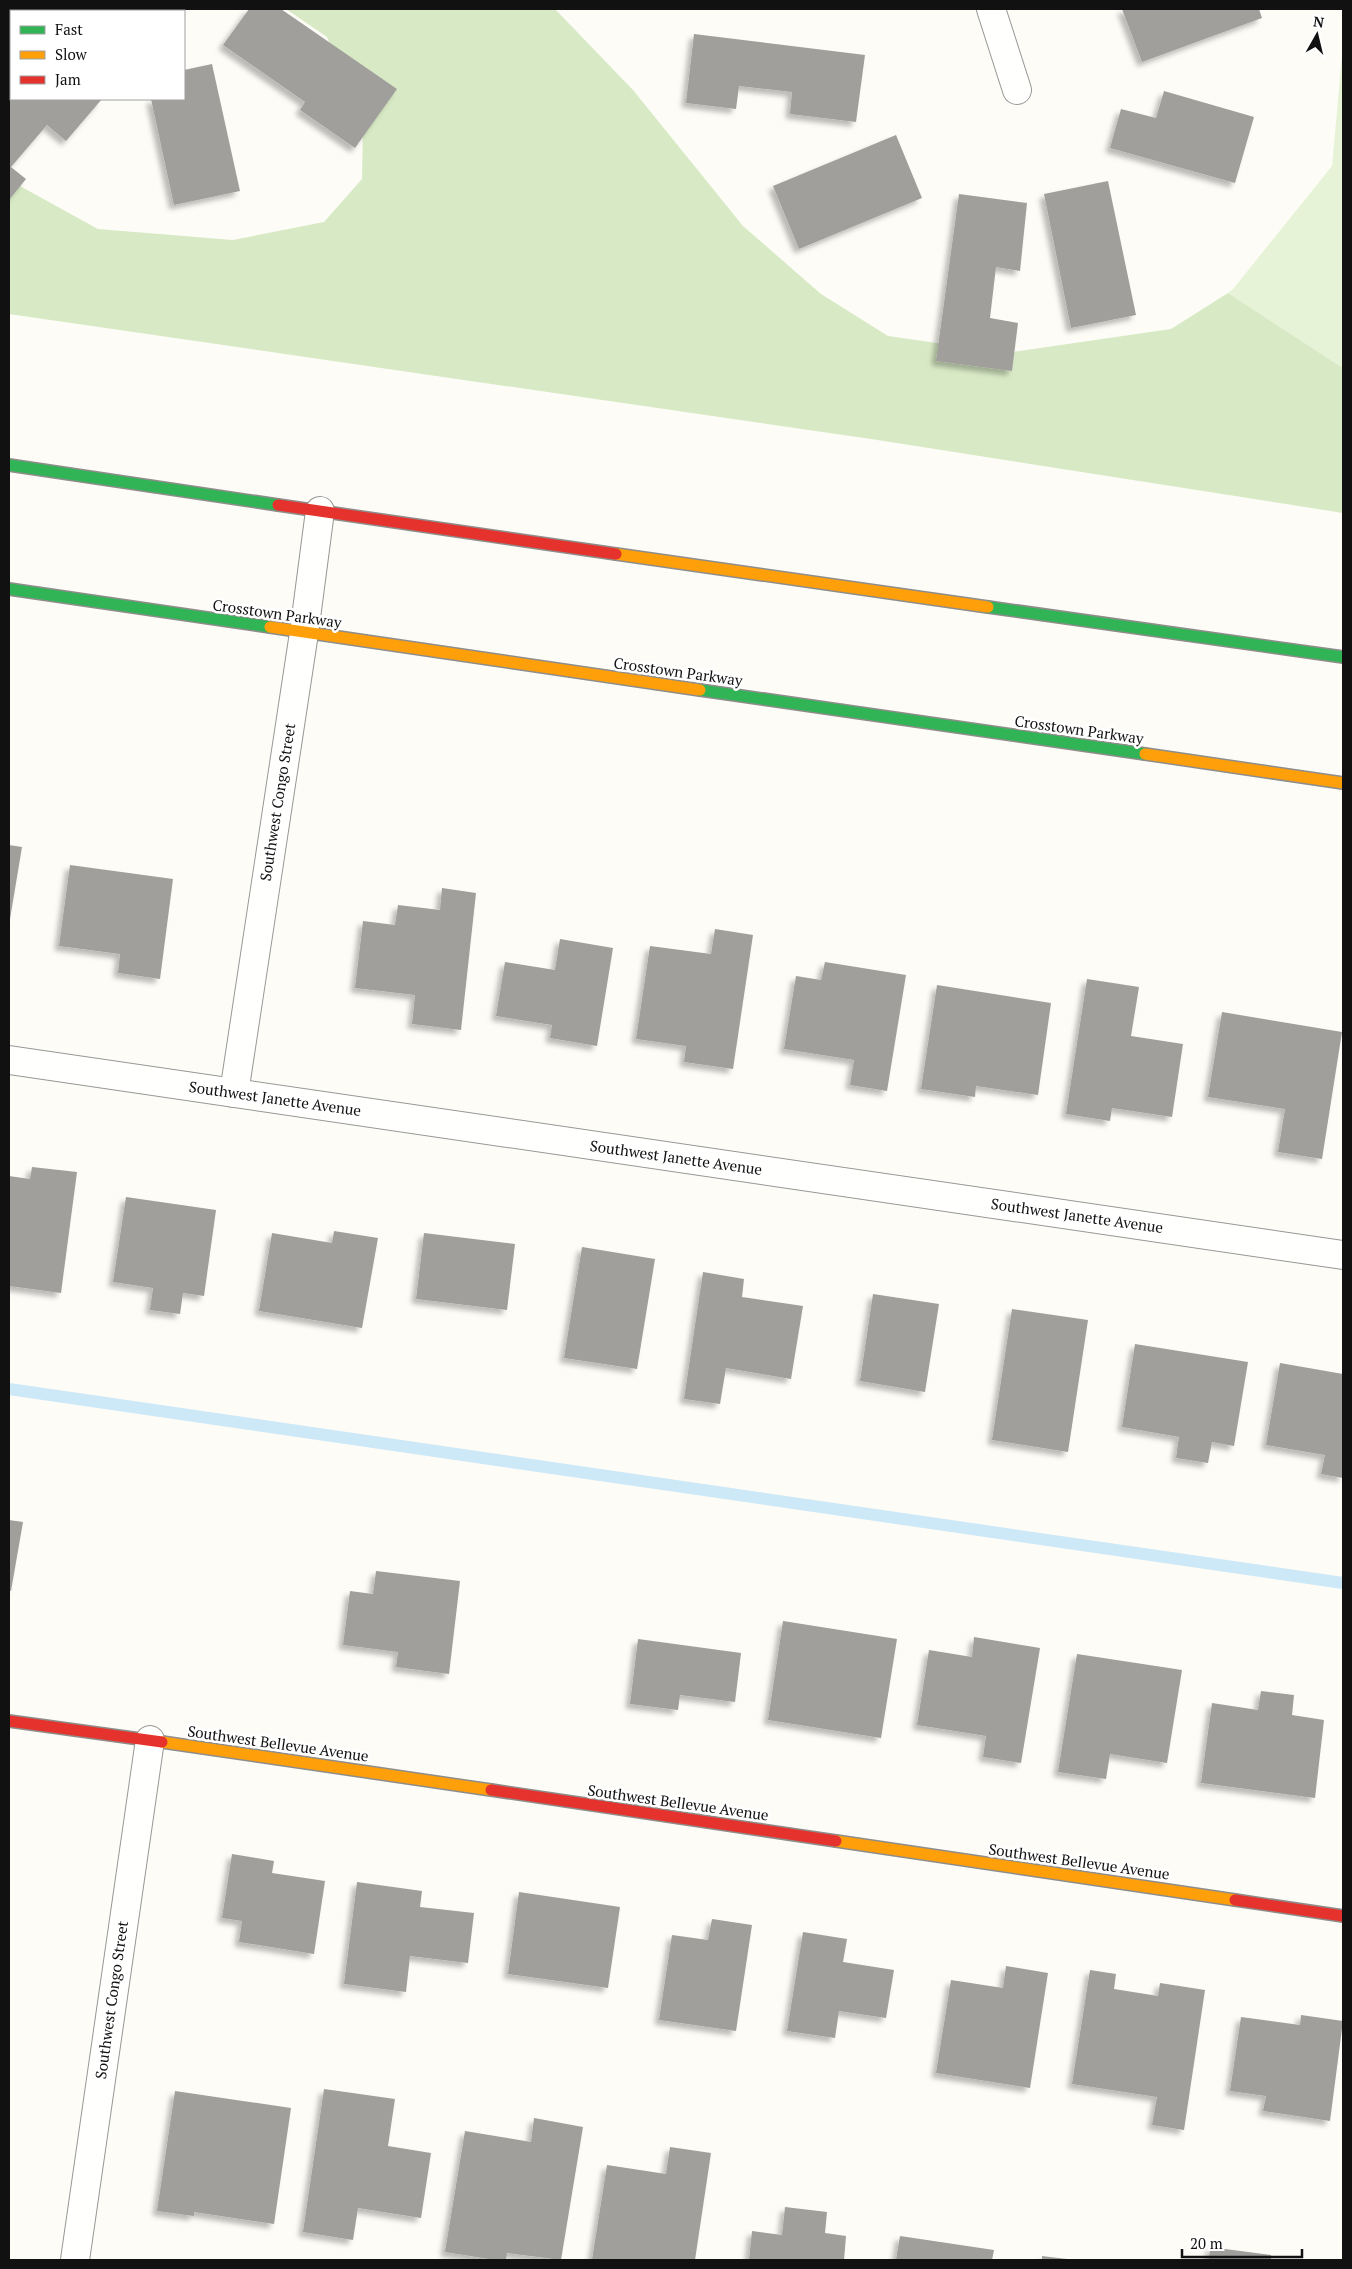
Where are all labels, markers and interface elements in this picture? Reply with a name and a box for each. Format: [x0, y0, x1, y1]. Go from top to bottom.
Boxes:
legend [10, 10, 185, 100]
north arrow [1292, 10, 1342, 60]
text: N [1312, 11, 1326, 32]
text: Fast [55, 19, 83, 39]
text: Slow [55, 44, 88, 64]
text: Jam [55, 69, 81, 89]
street label: Crosstown Parkway [211, 594, 343, 632]
street label: Crosstown Parkway [612, 652, 744, 690]
street label: Crosstown Parkway [1013, 710, 1145, 748]
street label: Southwest Congo Street [255, 721, 299, 882]
street label: Southwest Janette Avenue [188, 1076, 362, 1120]
street label: Southwest Janette Avenue [589, 1135, 763, 1179]
street label: Southwest Janette Avenue [990, 1193, 1164, 1237]
street label: Southwest Bellevue Avenue [186, 1720, 370, 1766]
street label: Southwest Bellevue Avenue [586, 1779, 770, 1825]
street label: Southwest Bellevue Avenue [987, 1838, 1171, 1884]
street label: Southwest Congo Street [90, 1919, 132, 2080]
scale bar [1182, 2226, 1302, 2258]
text: 20 m [1190, 2233, 1223, 2253]

